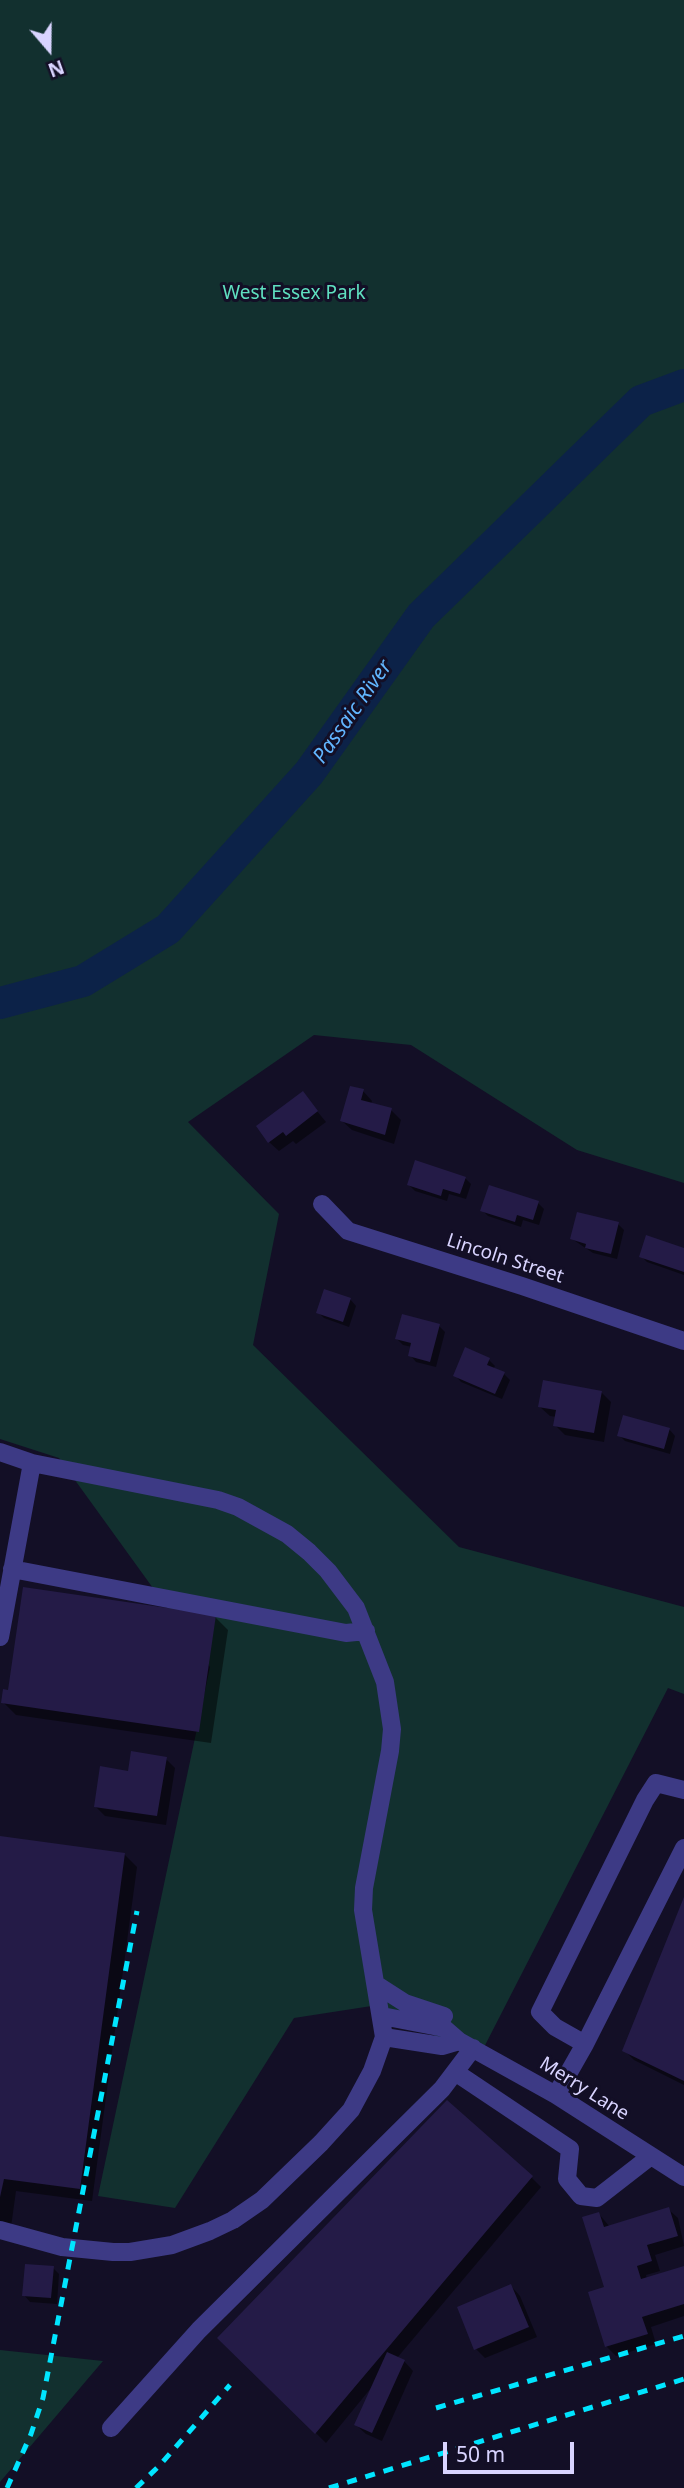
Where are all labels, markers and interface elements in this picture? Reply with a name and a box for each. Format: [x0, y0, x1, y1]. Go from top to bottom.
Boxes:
north arrow [14, 14, 84, 84]
text: N [44, 54, 68, 84]
park label: West Essex Park [222, 283, 366, 305]
water label: Passaic River [308, 655, 398, 769]
street label: Lincoln Street [444, 1229, 566, 1289]
street label: Merry Lane [535, 2052, 633, 2126]
scale bar [446, 2428, 577, 2472]
text: 50 m [456, 2440, 505, 2468]

